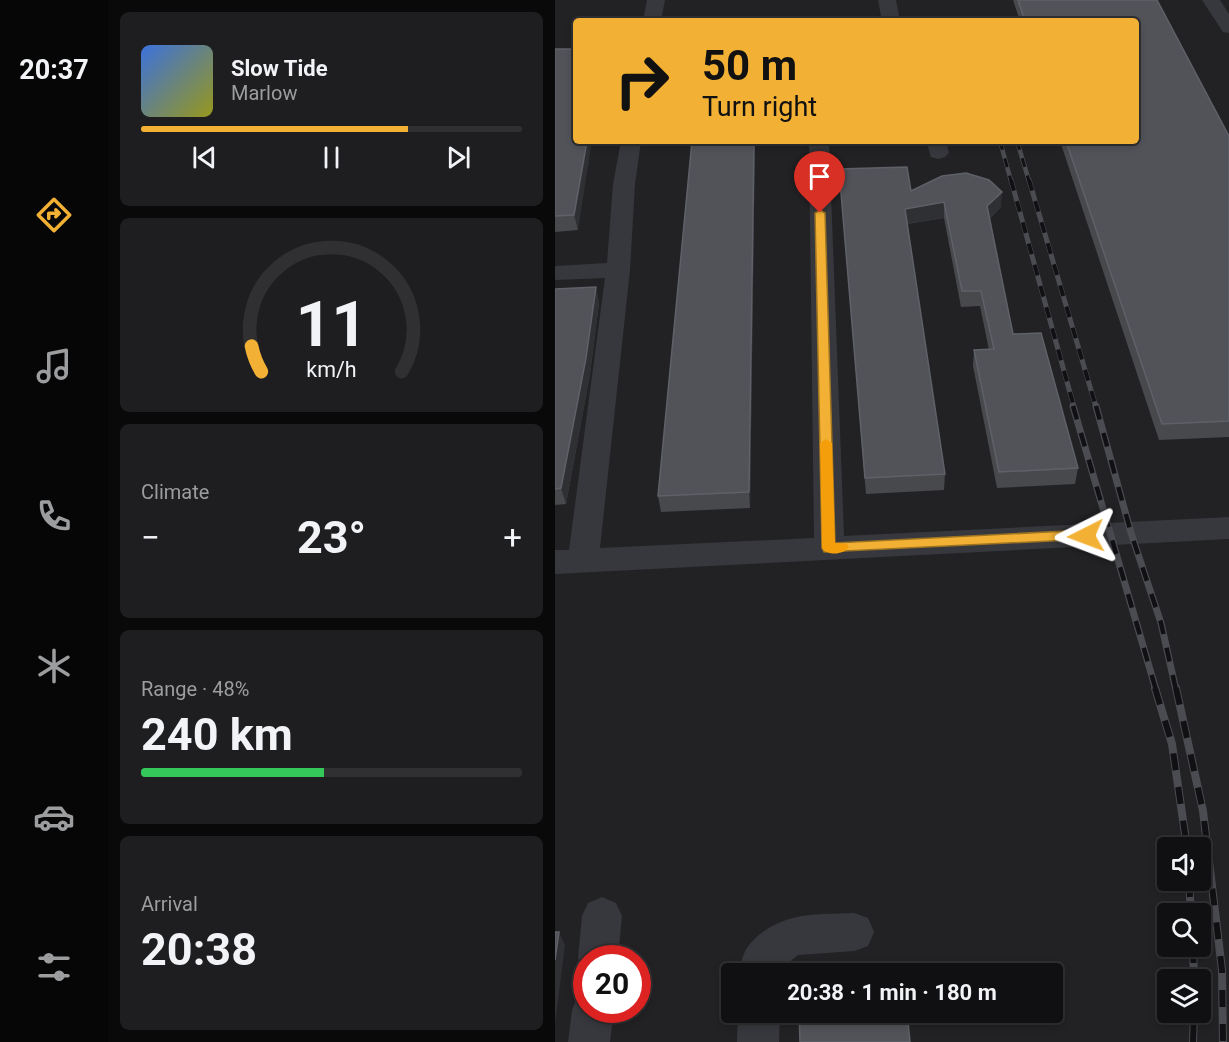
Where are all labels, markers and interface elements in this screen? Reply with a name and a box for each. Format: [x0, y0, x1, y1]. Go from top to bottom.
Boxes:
text: 50 m [702, 41, 797, 90]
icon: right [603, 42, 681, 120]
text: 20:37 [19, 54, 89, 86]
text: Slow Tide [231, 56, 328, 81]
text: Marlow [231, 81, 297, 105]
text: Turn right [702, 91, 817, 123]
icon: previous [188, 141, 221, 174]
icon: pause [315, 141, 348, 174]
icon: next [442, 141, 475, 174]
pin [794, 151, 845, 213]
icon: arrive [803, 160, 836, 193]
icon: directions [33, 194, 75, 236]
text: 11 [296, 288, 367, 361]
icon: music [33, 345, 75, 387]
text: km/h [306, 357, 357, 382]
text: Climate [141, 480, 209, 504]
icon: phone [33, 495, 75, 537]
position arrow [1054, 504, 1118, 568]
text: 23° [297, 511, 366, 564]
text: − [141, 518, 160, 557]
text: + [503, 518, 522, 557]
icon: climate [33, 645, 75, 687]
text: Range · 48% [141, 677, 249, 701]
text: 240 km [141, 708, 293, 761]
icon: car [33, 796, 75, 838]
map controls [1157, 837, 1211, 1023]
button: sound [1157, 837, 1211, 891]
text: Arrival [141, 892, 198, 916]
button: search [1157, 903, 1211, 957]
text: 20:38 [141, 923, 257, 976]
speed limit sign: 20 [573, 945, 651, 1023]
icon: filters [33, 946, 75, 988]
button: layers [1157, 969, 1211, 1023]
text: 20:38 · 1 min · 180 m [787, 980, 997, 1005]

